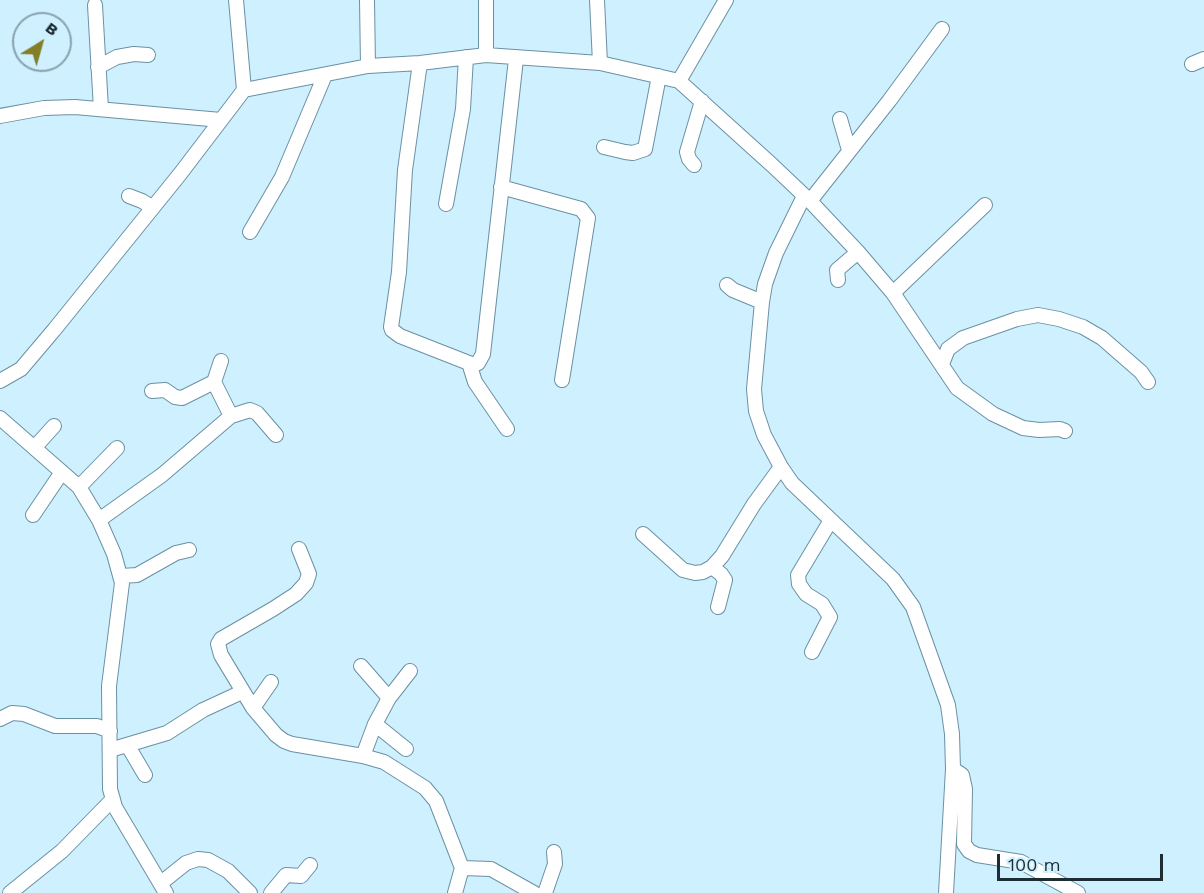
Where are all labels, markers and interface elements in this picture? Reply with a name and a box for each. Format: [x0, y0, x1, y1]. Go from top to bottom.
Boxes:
north arrow [12, 12, 72, 72]
text: B [42, 18, 62, 40]
scale bar [1000, 842, 1166, 880]
text: 100 m [1008, 854, 1061, 875]

